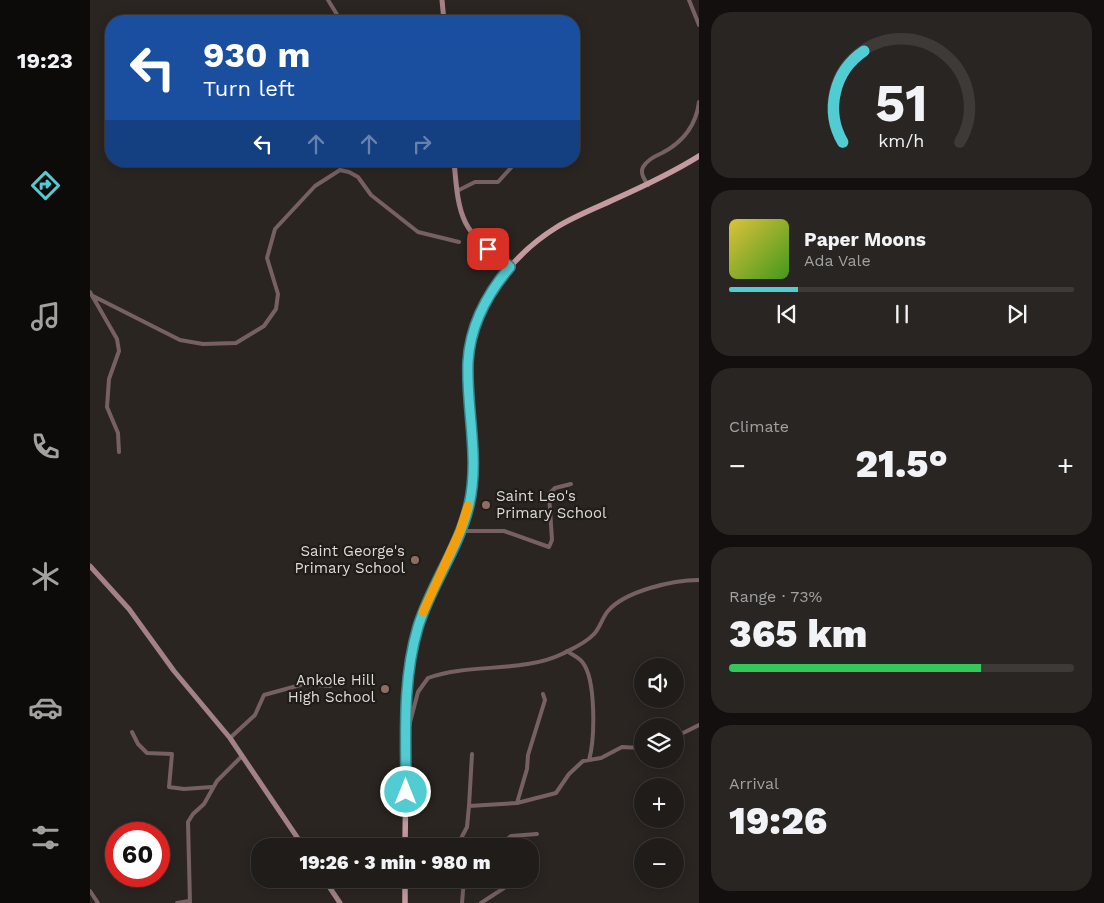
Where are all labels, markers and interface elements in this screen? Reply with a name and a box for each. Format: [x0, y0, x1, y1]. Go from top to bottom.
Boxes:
text: 930 m [203, 34, 311, 76]
icon: left [120, 35, 185, 100]
text: 19:23 [17, 48, 73, 73]
text: 51 [875, 73, 928, 134]
text: Turn left [203, 76, 295, 101]
icon: left [249, 130, 277, 158]
icon: ahead [302, 130, 330, 158]
icon: ahead [355, 130, 383, 158]
icon: right [408, 130, 436, 158]
text: km/h [878, 130, 925, 151]
icon: directions [28, 168, 63, 203]
pin [467, 228, 509, 270]
text: Paper Moons [804, 228, 926, 251]
icon: arrive [474, 235, 502, 263]
text: Ada Vale [804, 251, 871, 270]
icon: music [28, 299, 63, 334]
icon: previous [773, 300, 801, 328]
icon: pause [888, 300, 916, 328]
icon: next [1003, 300, 1031, 328]
text: Climate [729, 417, 789, 436]
icon: phone [28, 429, 63, 464]
text: 21.5° [855, 442, 948, 486]
text: − [729, 449, 746, 482]
text: + [1057, 449, 1074, 482]
place label: Saint Leo's Primary School [496, 487, 607, 522]
marker: Saint Leo's Primary School [480, 499, 492, 511]
place label: Saint George's Primary School [294, 542, 405, 577]
marker: Saint George's Primary School [409, 554, 421, 566]
icon: climate [28, 559, 63, 594]
text: Range · 73% [729, 587, 822, 606]
text: 365 km [729, 612, 867, 656]
map controls [634, 658, 684, 888]
button: sound [634, 658, 684, 708]
place label: Ankole Hill High School [288, 671, 375, 706]
marker: Ankole Hill High School [379, 683, 391, 695]
icon: car [28, 690, 63, 725]
button: layers [634, 718, 684, 768]
position arrow [379, 765, 431, 817]
text: Arrival [729, 774, 779, 793]
button: + [634, 778, 684, 828]
text: 19:26 [729, 799, 827, 843]
icon: filters [28, 820, 63, 855]
speed limit sign: 60 [105, 822, 170, 887]
button: − [634, 838, 684, 888]
text: 19:26 · 3 min · 980 m [299, 851, 491, 874]

